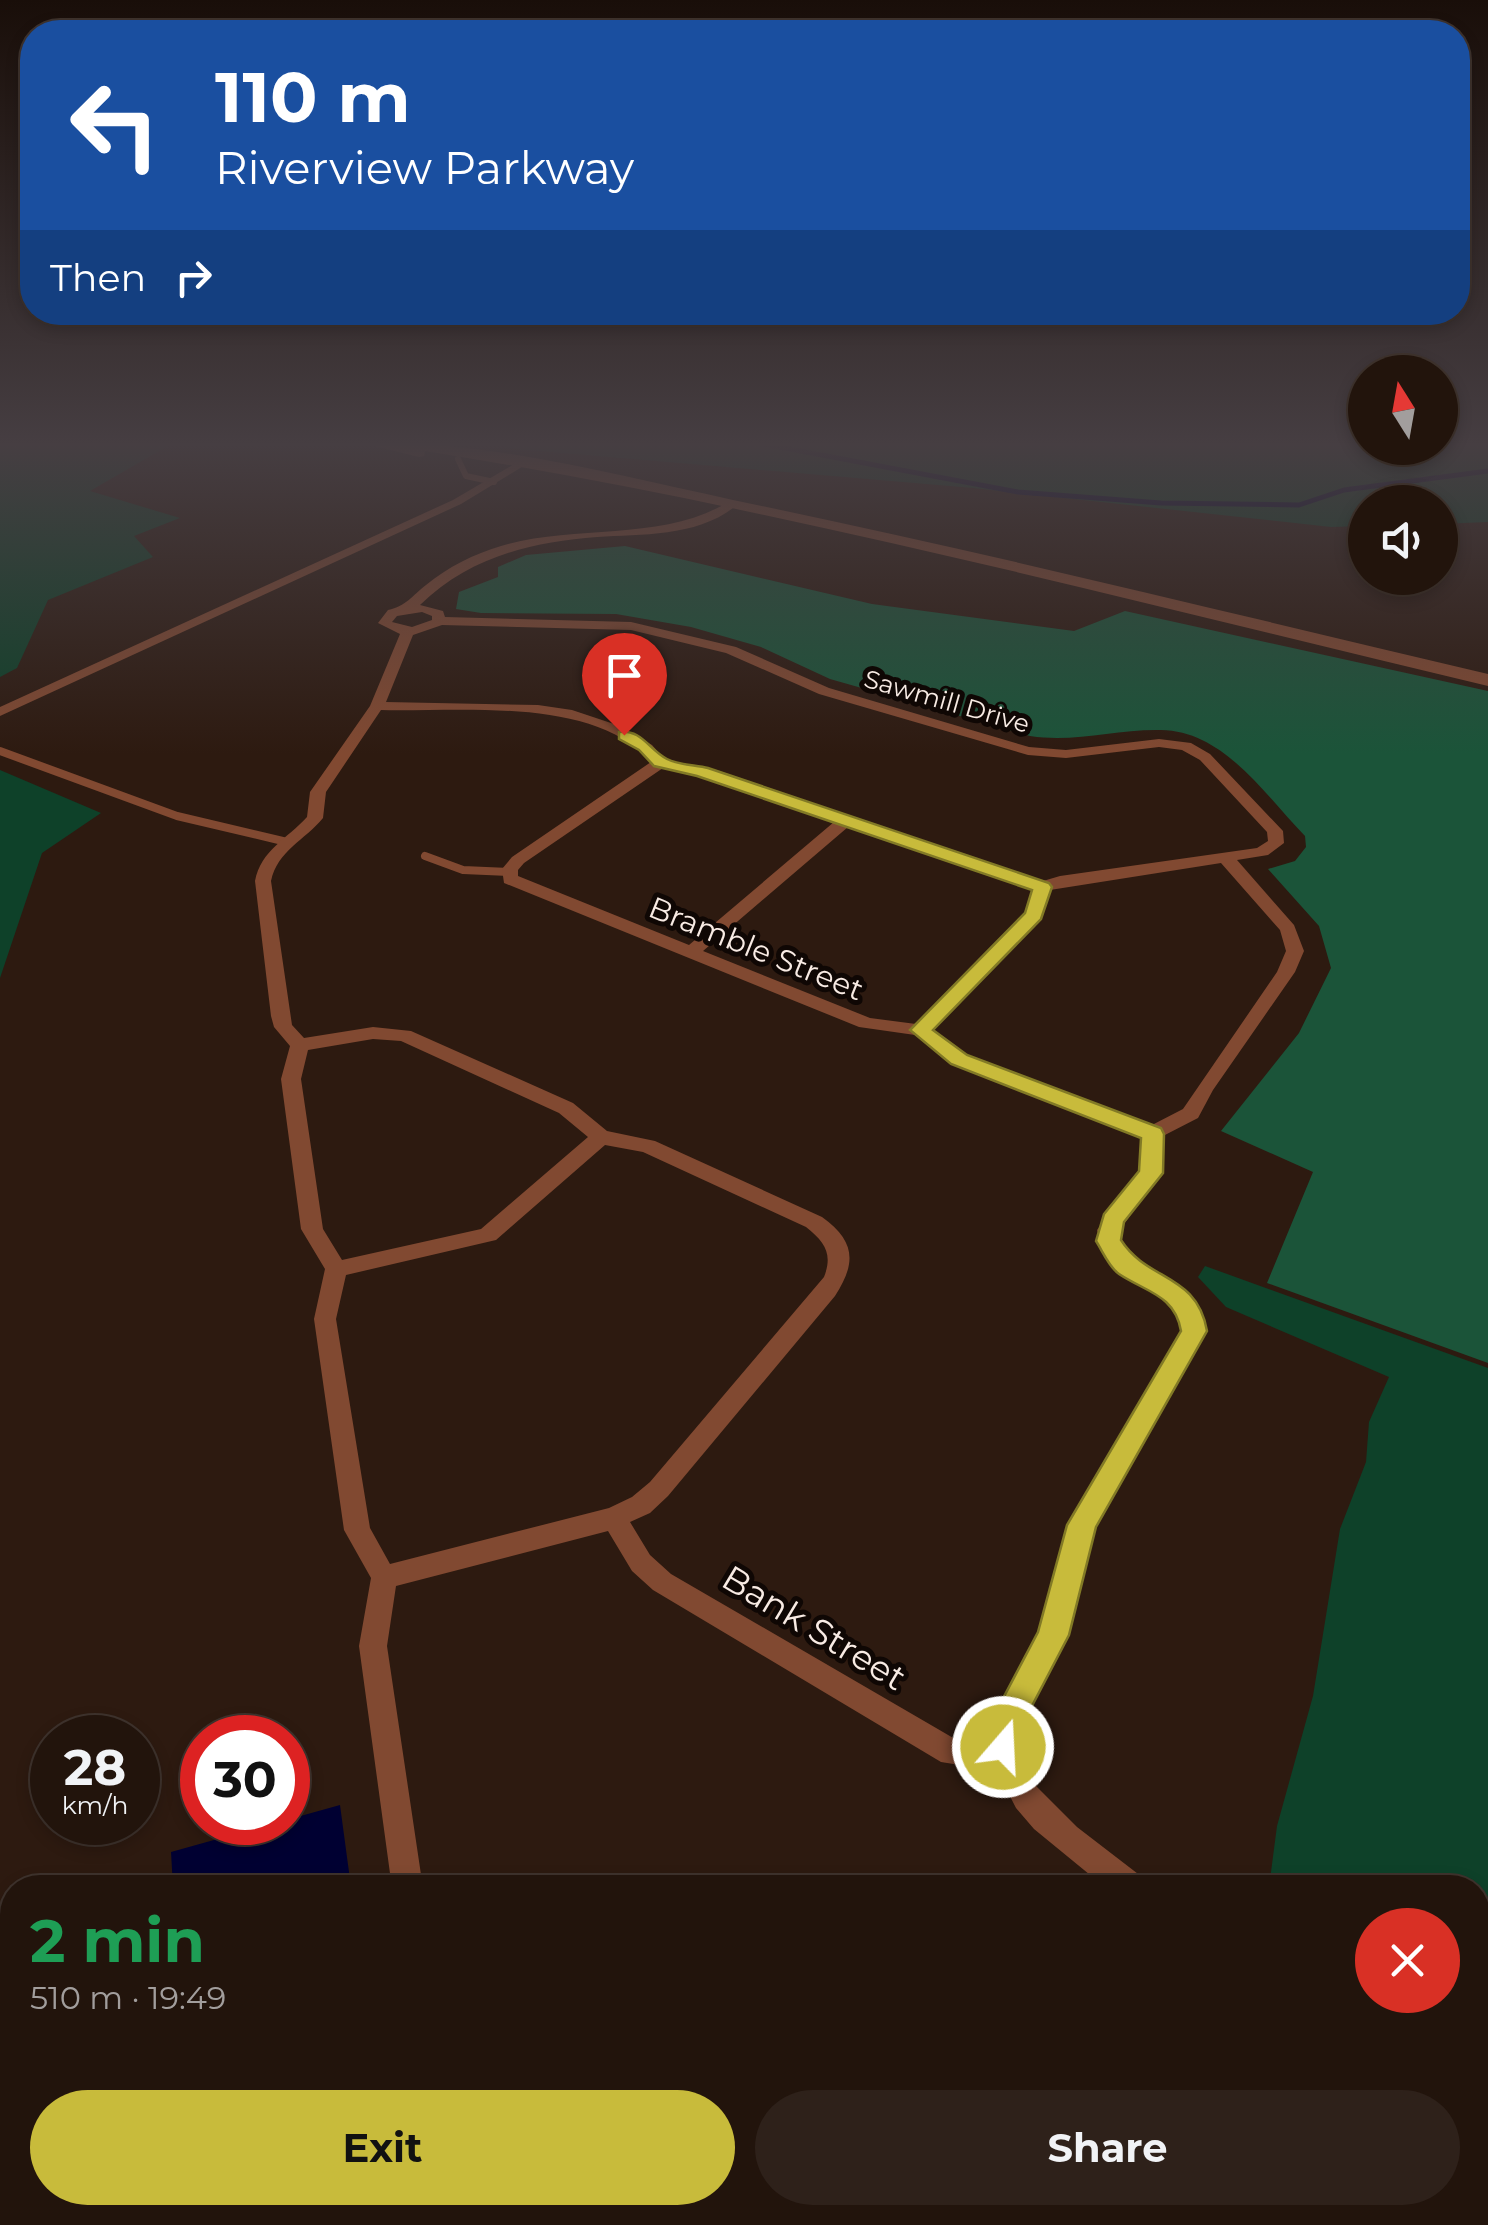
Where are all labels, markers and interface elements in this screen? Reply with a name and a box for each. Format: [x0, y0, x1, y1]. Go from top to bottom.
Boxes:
text: 110 m [215, 54, 411, 140]
icon: left [50, 60, 180, 190]
text: Riverview Parkway [215, 140, 634, 195]
icon: right [166, 250, 221, 305]
text: Then [50, 254, 146, 301]
north arrow [1348, 355, 1458, 465]
map controls [1348, 355, 1458, 595]
button: sound [1348, 485, 1458, 595]
pin [582, 633, 667, 736]
icon: arrive [597, 648, 652, 703]
street label: Sawmill Drive [861, 663, 1033, 739]
street label: Bramble Street [644, 889, 869, 1008]
street label: Bank Street [715, 1556, 914, 1699]
position arrow [951, 1695, 1055, 1799]
speed limit sign: 30 [180, 1715, 310, 1845]
text: 28 [64, 1737, 126, 1798]
text: km/h [62, 1790, 128, 1820]
text: 2 min [30, 1904, 205, 1977]
button: close [1355, 1908, 1460, 2013]
text: 510 m · 19:49 [30, 1978, 226, 2017]
button: Exit [30, 2090, 735, 2205]
button: Share [755, 2090, 1460, 2205]

